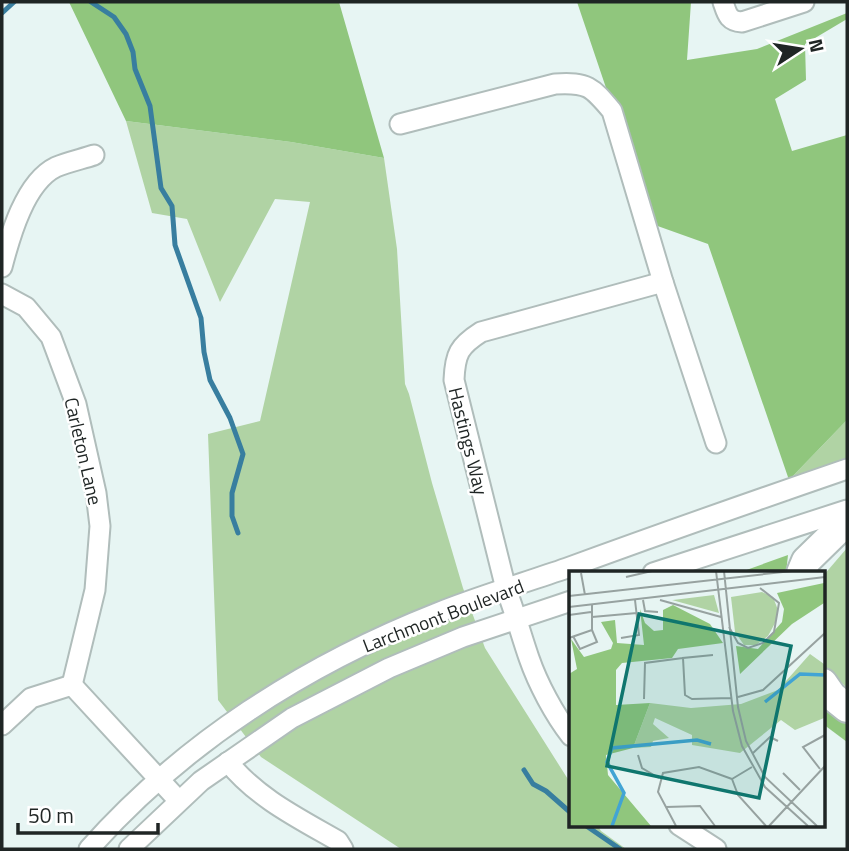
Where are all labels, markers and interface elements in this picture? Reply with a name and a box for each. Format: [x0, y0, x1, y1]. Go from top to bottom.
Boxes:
north arrow [765, 14, 835, 84]
text: N [802, 36, 833, 55]
street label: Hastings Way [442, 384, 496, 498]
street label: Carleton Lane [58, 394, 110, 508]
street label: Larchmont Boulevard [358, 571, 528, 659]
inset map [569, 571, 824, 826]
scale bar [18, 792, 158, 836]
text: 50 m [28, 799, 74, 831]

